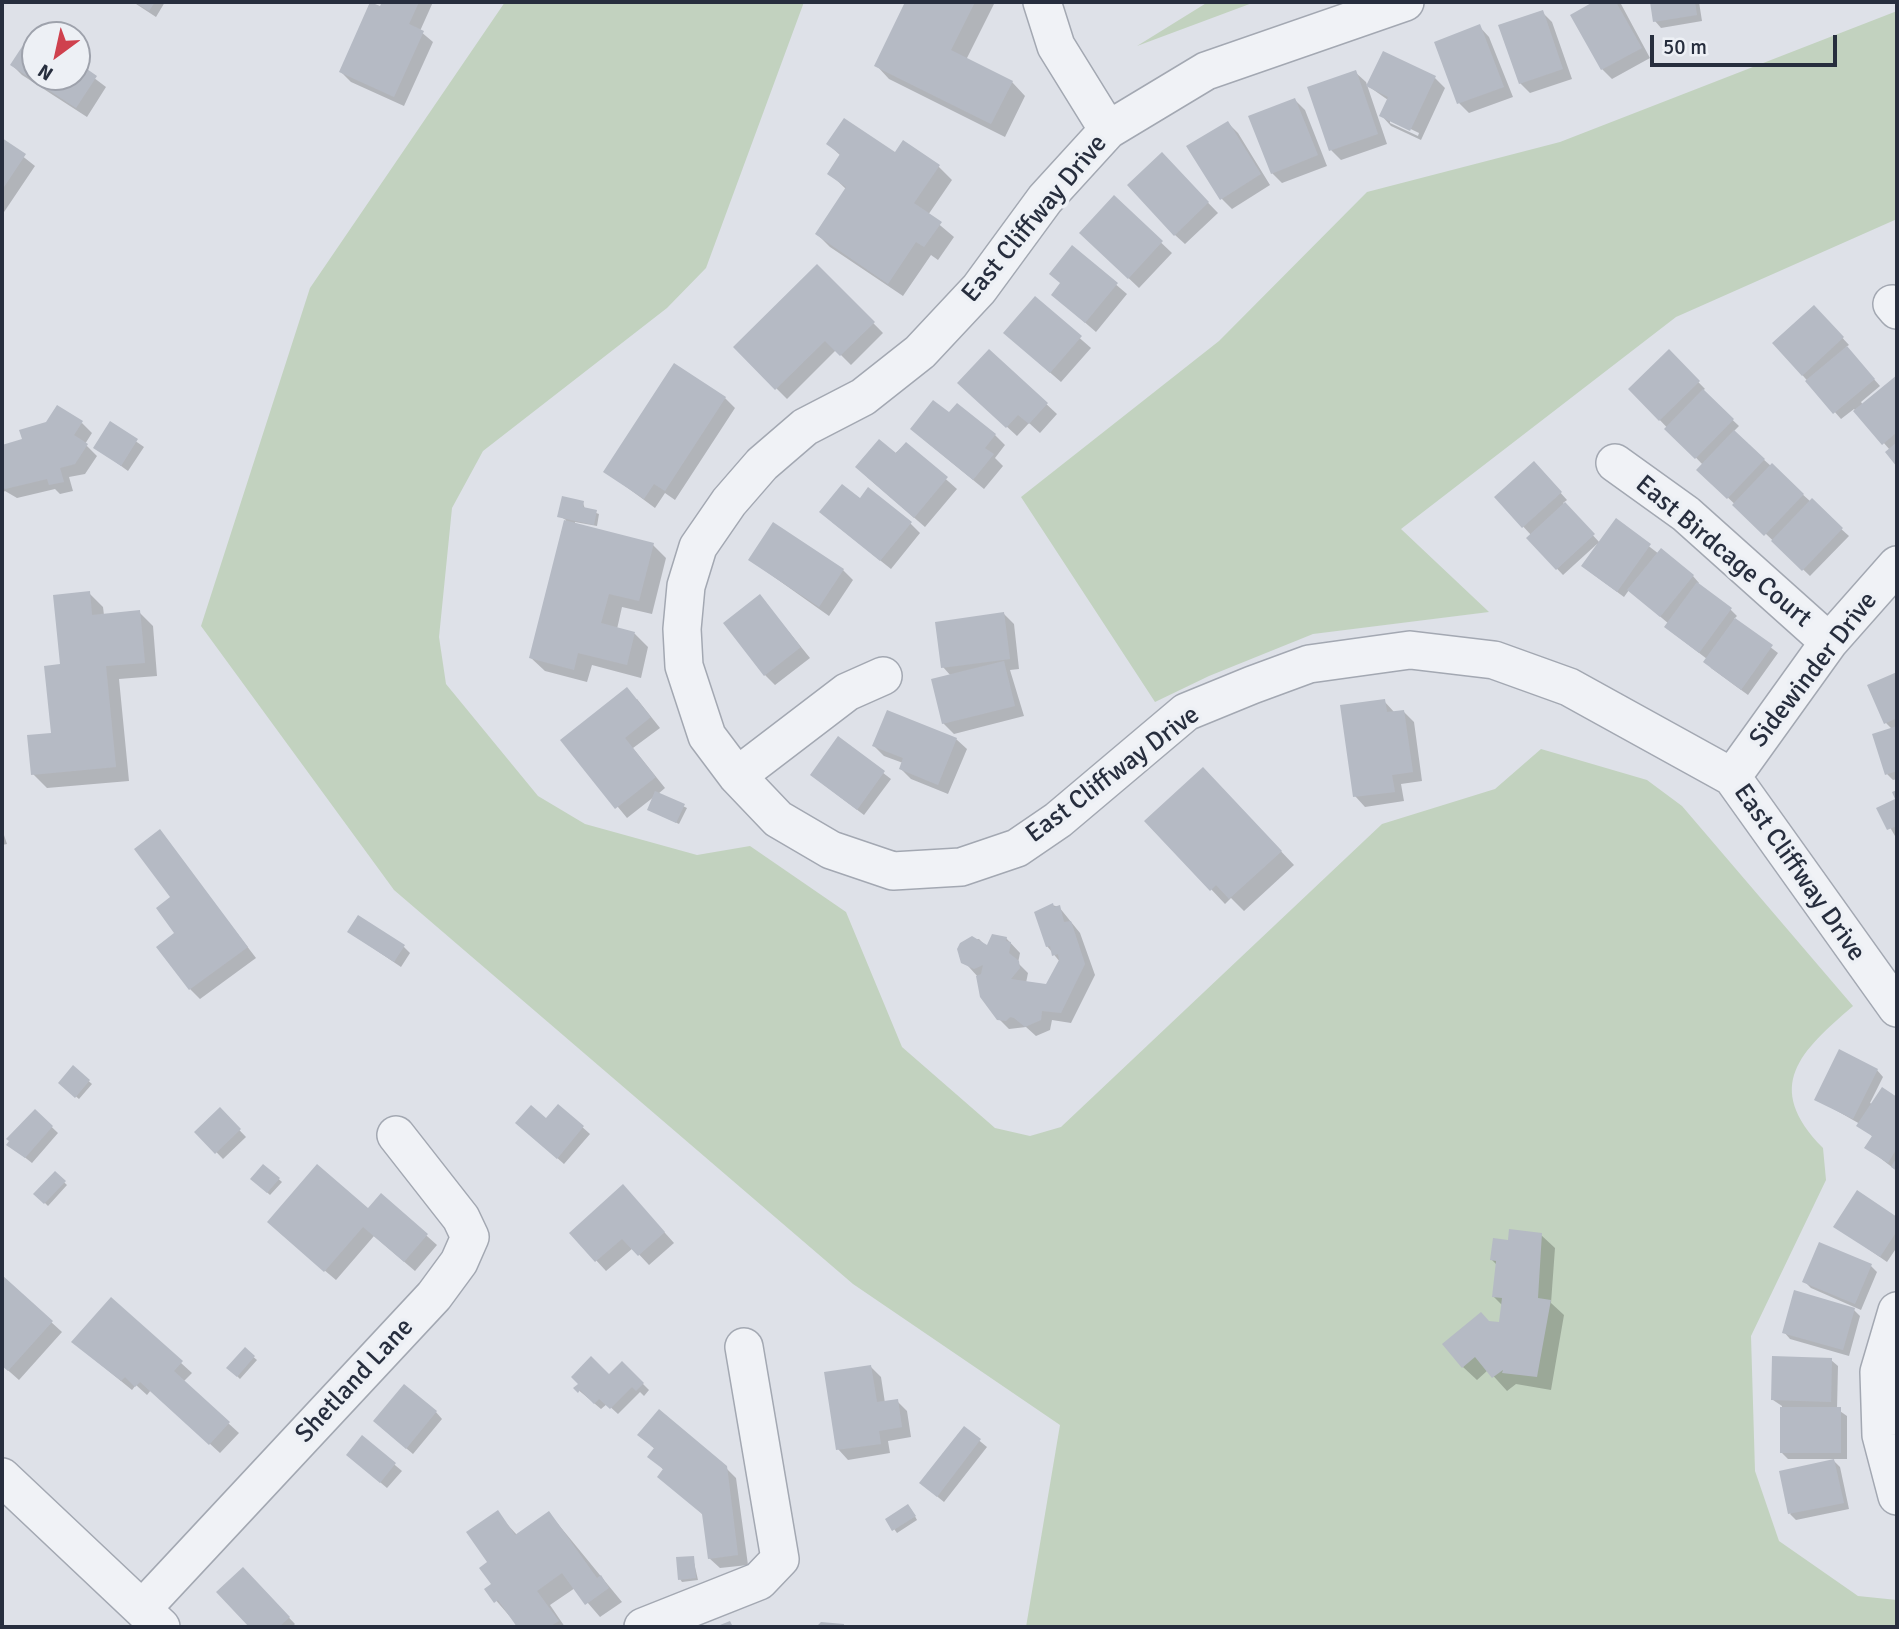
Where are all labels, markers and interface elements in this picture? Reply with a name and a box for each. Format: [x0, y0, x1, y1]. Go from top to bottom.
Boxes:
north arrow [21, 21, 91, 91]
scale bar [1654, 21, 1841, 65]
text: 50 m [1663, 34, 1707, 60]
text: N [34, 58, 58, 86]
street label: East Cliffway Drive [956, 129, 1114, 309]
street label: East Birdcage Court [1629, 469, 1817, 635]
street label: Sidewinder Drive [1744, 586, 1884, 754]
street label: East Cliffway Drive [1020, 700, 1206, 850]
street label: East Cliffway Drive [1726, 778, 1872, 968]
street label: Shetland Lane [289, 1312, 421, 1450]

